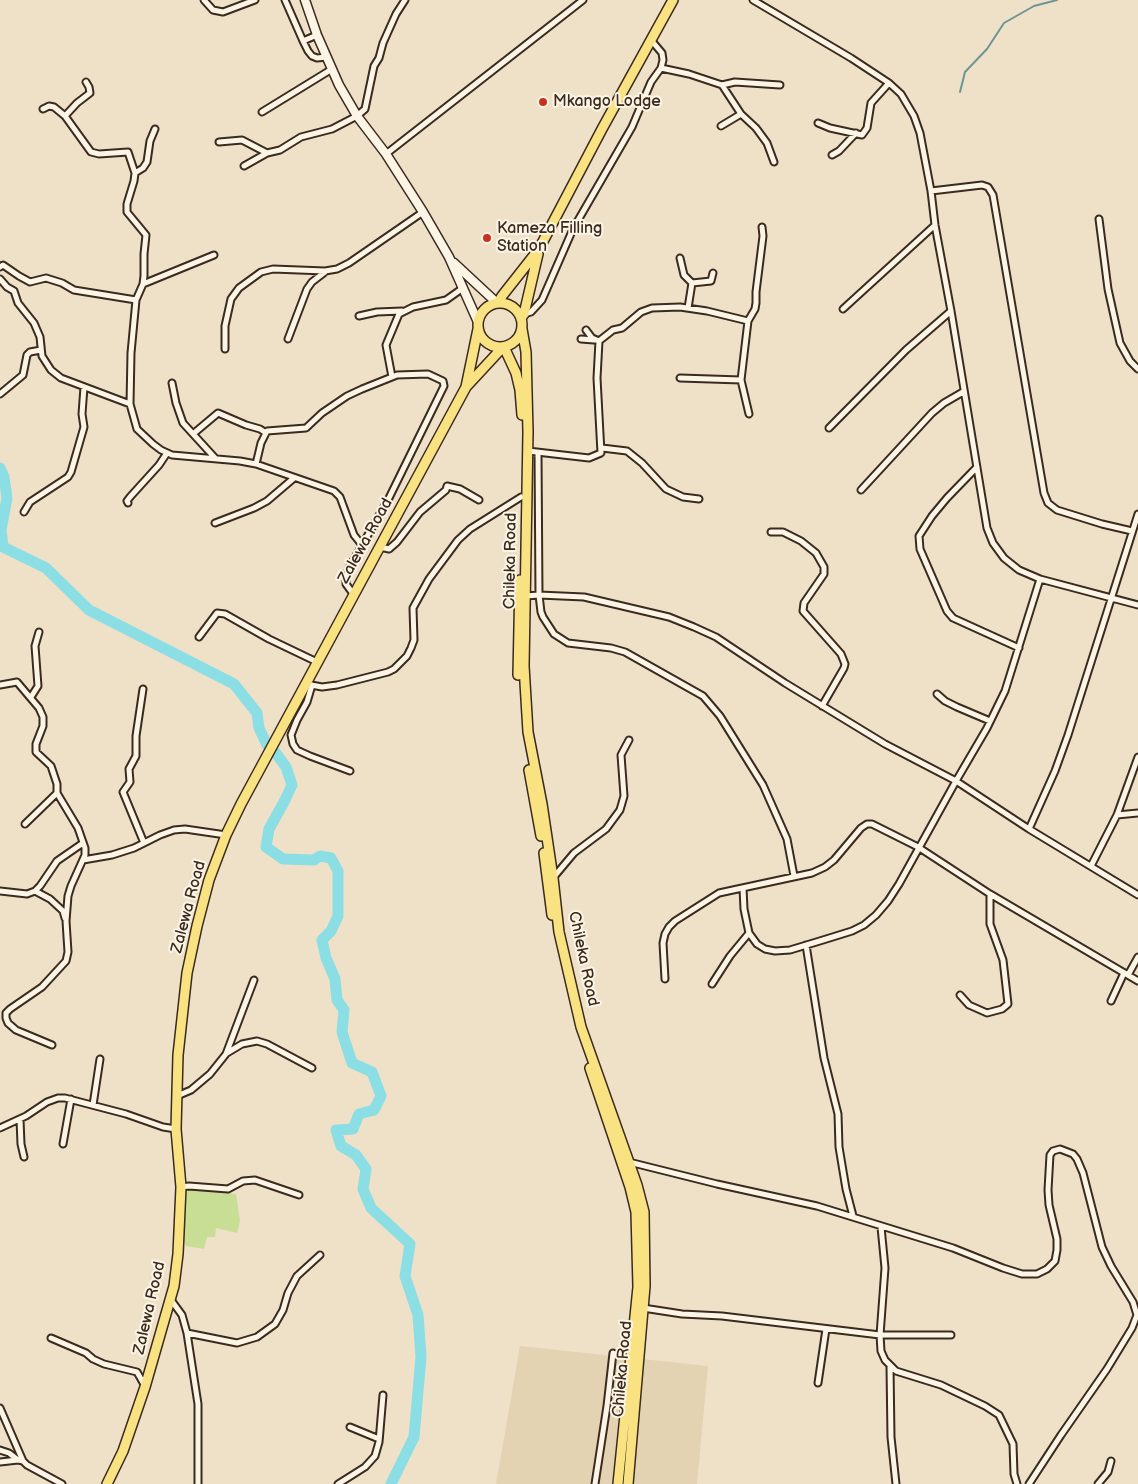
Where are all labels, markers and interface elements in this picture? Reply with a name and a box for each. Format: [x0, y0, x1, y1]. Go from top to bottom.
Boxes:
place label: Mkango Lodge [553, 92, 661, 112]
marker: Mkango Lodge [537, 96, 549, 108]
place label: Kameza Filling Station [497, 219, 602, 257]
marker: Kameza Filling Station [481, 232, 493, 244]
street label: Zalewa Road [335, 495, 397, 587]
street label: Chileka Road [501, 513, 521, 609]
street label: Zalewa Road [167, 859, 211, 955]
street label: Chileka Road [564, 910, 602, 1008]
street label: Zalewa Road [130, 1260, 170, 1356]
street label: Chileka Road [609, 1320, 637, 1418]

